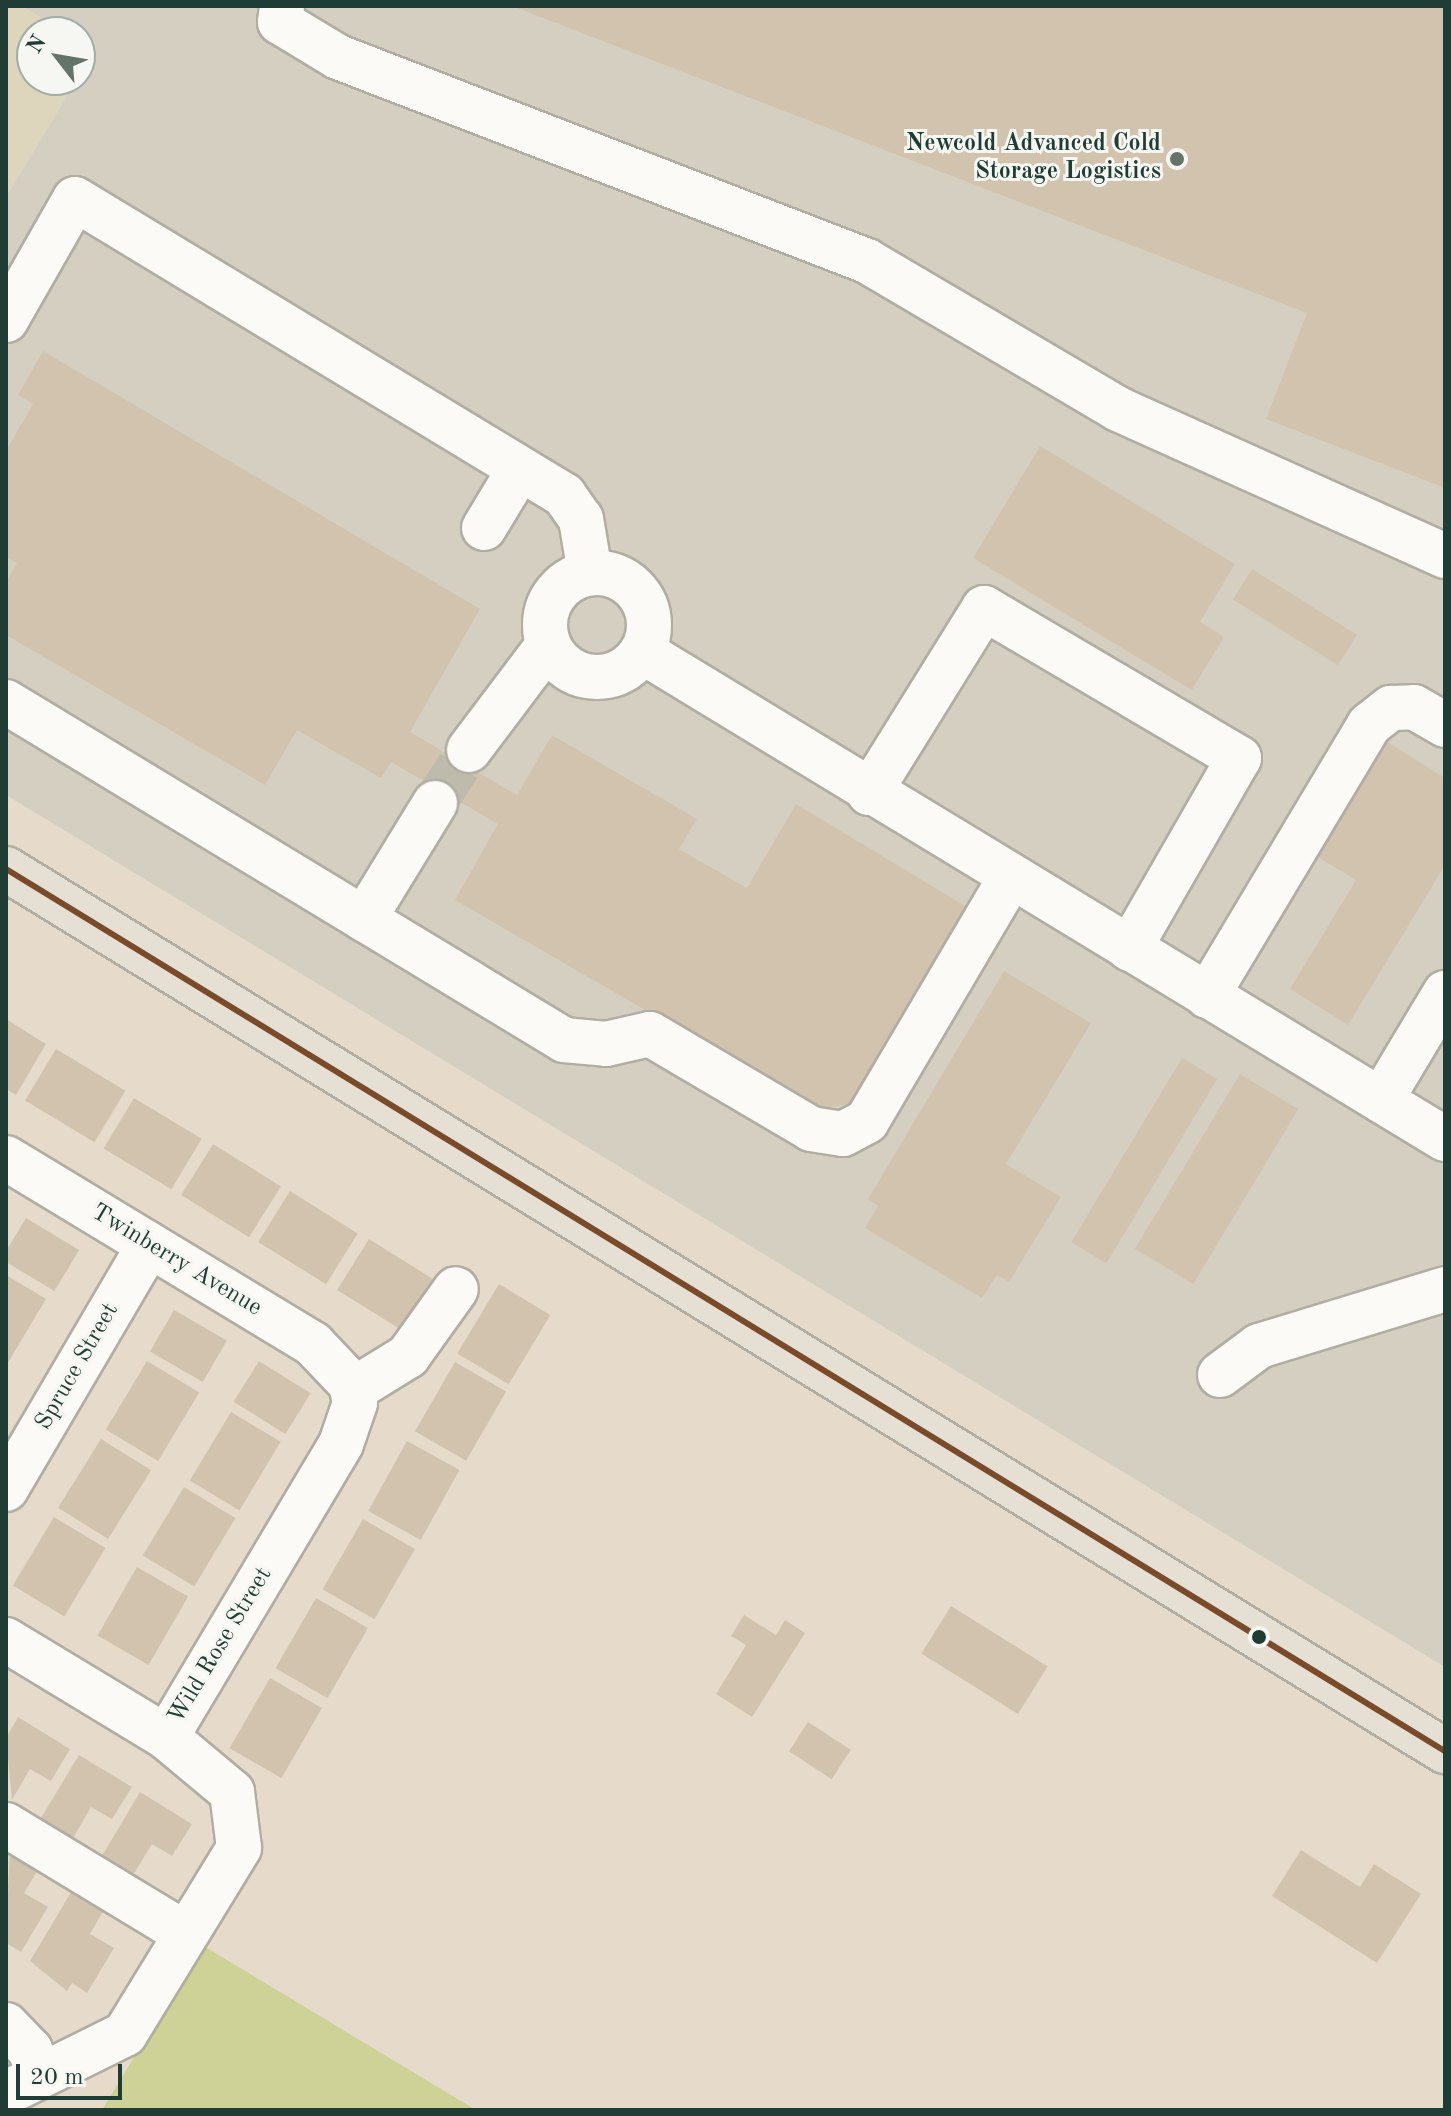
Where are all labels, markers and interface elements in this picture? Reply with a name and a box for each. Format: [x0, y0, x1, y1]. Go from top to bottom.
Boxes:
north arrow [16, 16, 96, 96]
text: N [23, 32, 51, 58]
place label: Newcold Advanced Cold Storage Logistics [906, 131, 1161, 187]
marker: Newcold Advanced Cold Storage Logistics [1168, 150, 1186, 168]
street label: Twinberry Avenue [85, 1199, 267, 1323]
street label: Spruce Street [30, 1298, 126, 1436]
street label: Wild Rose Street [163, 1562, 279, 1730]
unlabelled marker [1251, 1629, 1267, 1645]
scale bar [20, 2048, 126, 2098]
text: 20 m [30, 2066, 84, 2090]

